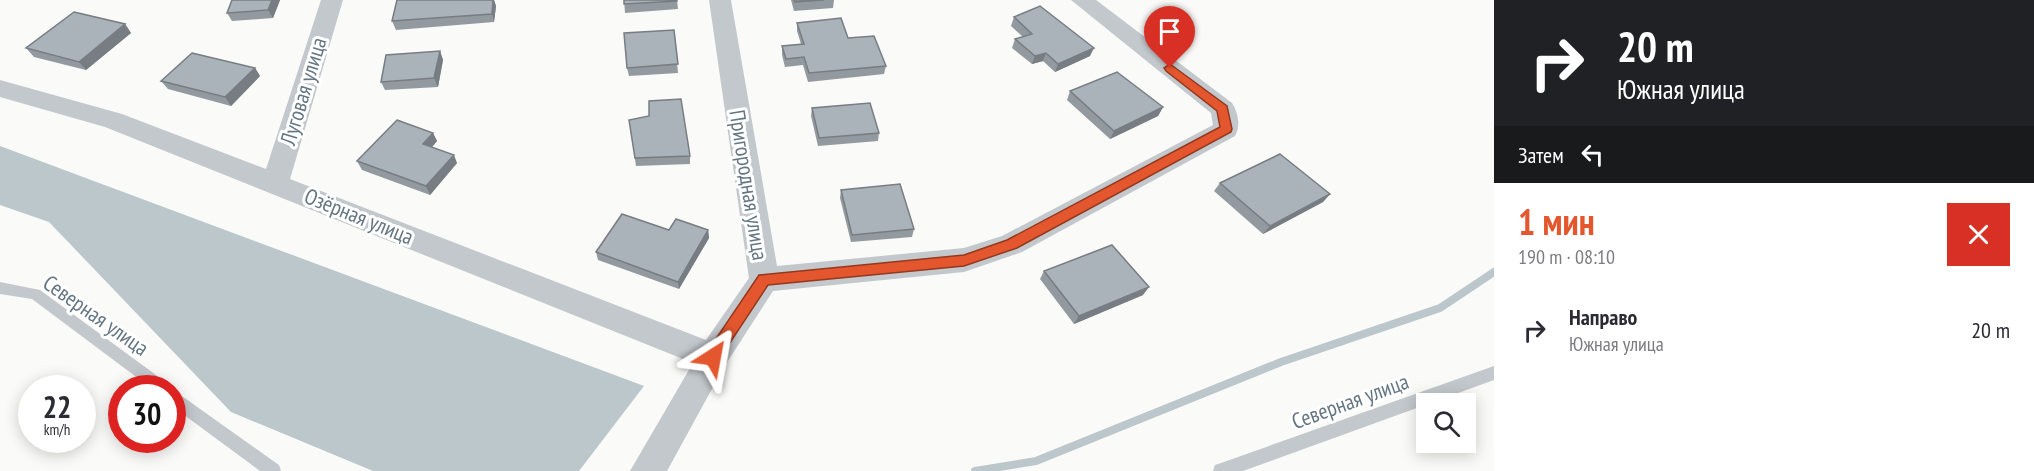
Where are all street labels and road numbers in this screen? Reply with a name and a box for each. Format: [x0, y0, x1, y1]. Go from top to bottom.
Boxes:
street label: Луговая улица [273, 34, 333, 149]
street label: Пригородная улица [723, 108, 775, 262]
street label: Озёрная улица [300, 181, 418, 251]
street label: Северная улица [38, 268, 154, 362]
street label: Северная улица [1288, 367, 1412, 435]

